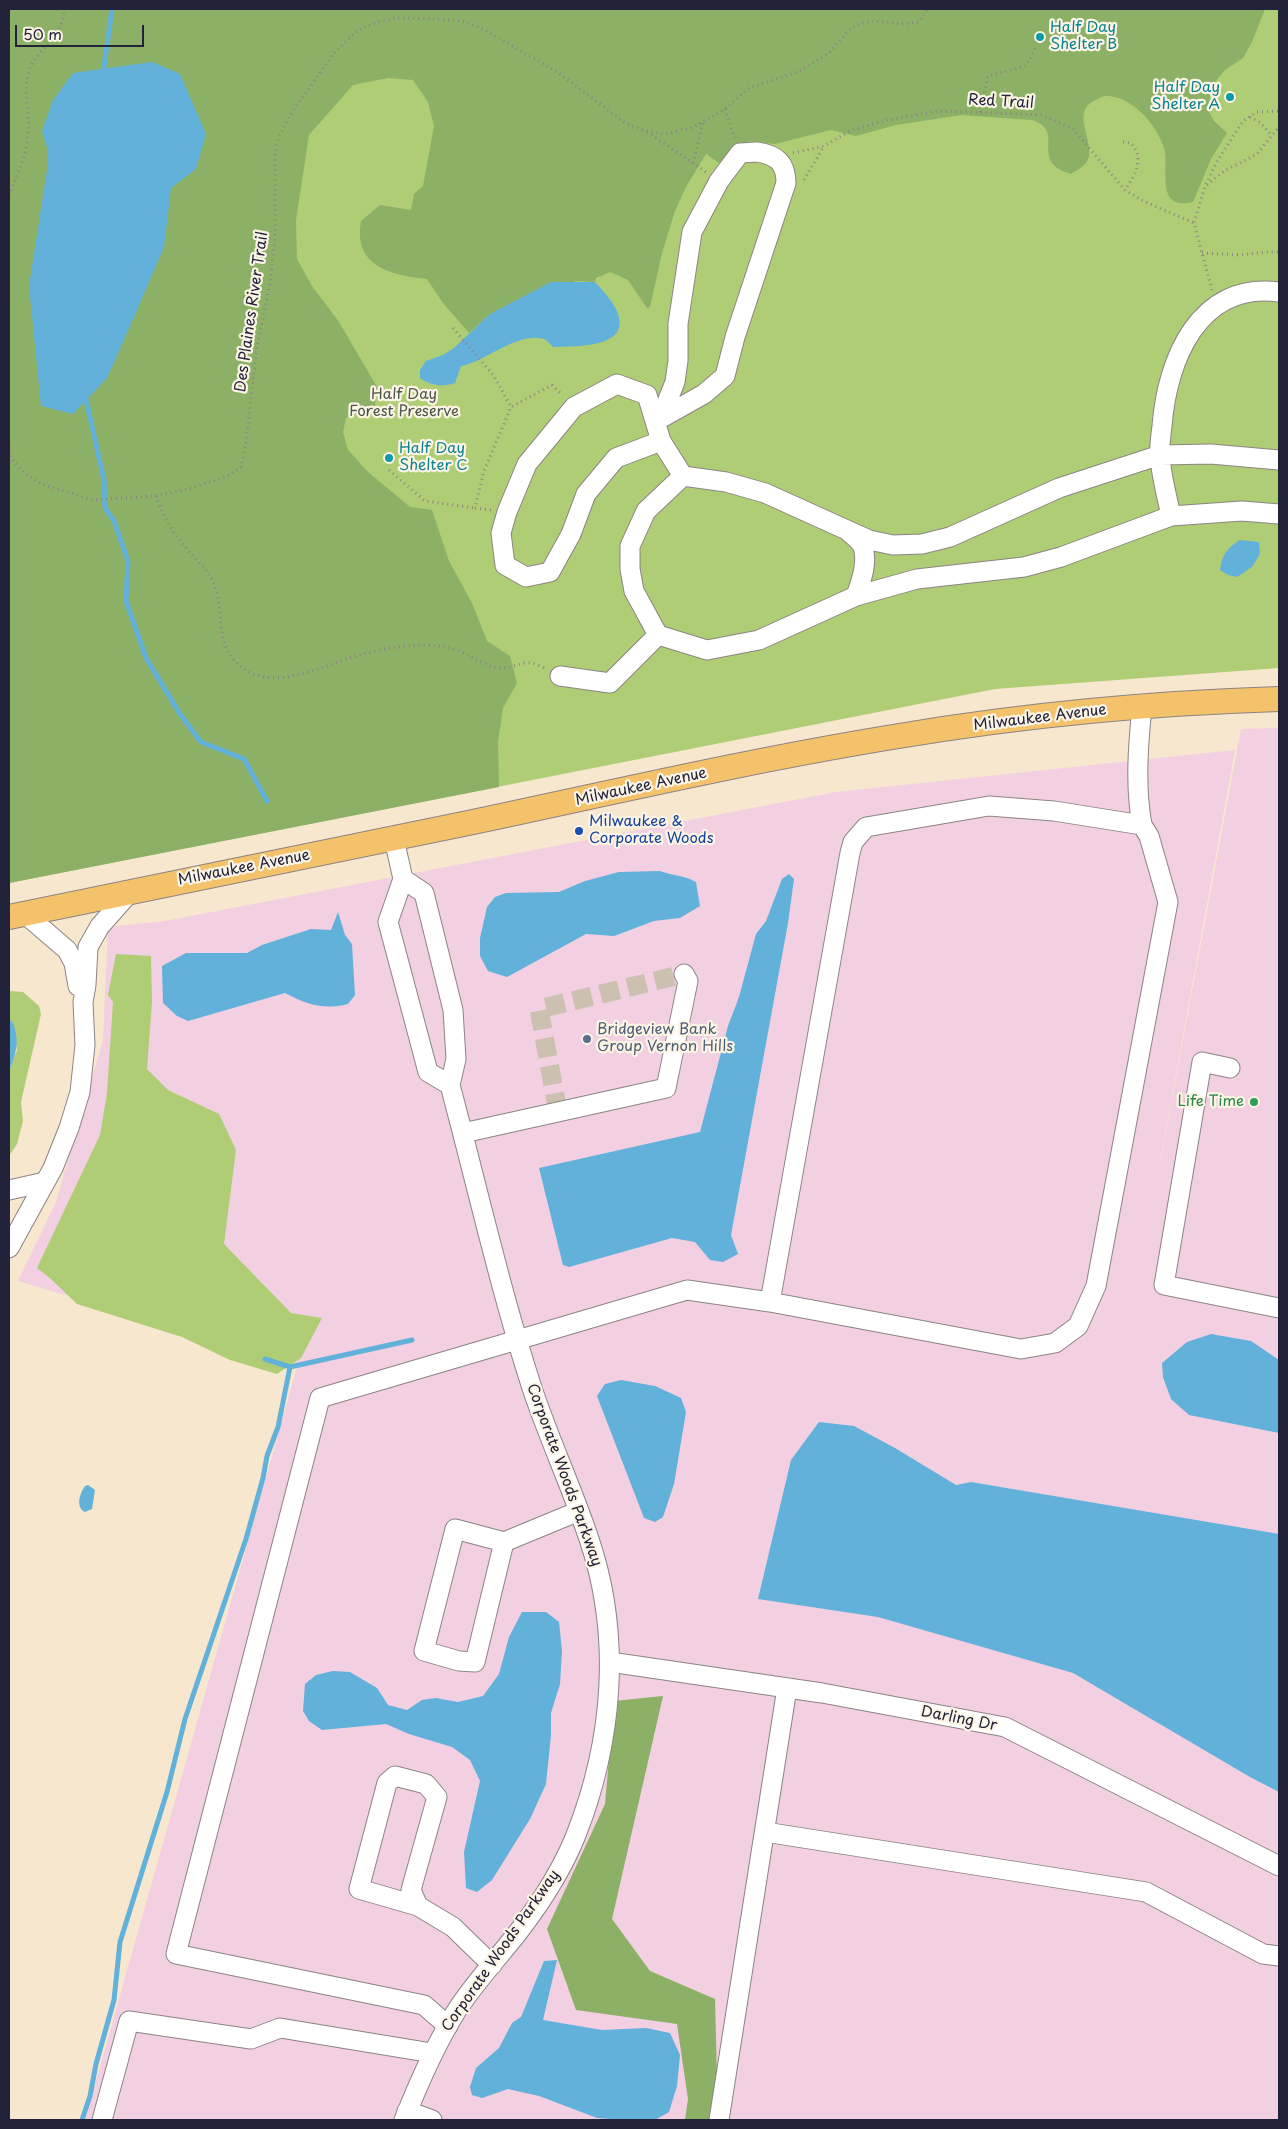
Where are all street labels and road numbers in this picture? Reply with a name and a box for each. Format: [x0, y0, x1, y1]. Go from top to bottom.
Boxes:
street label: Red Trail [968, 91, 1034, 113]
street label: Des Plaines River Trail [232, 231, 272, 393]
street label: Milwaukee Avenue [972, 701, 1108, 735]
street label: Milwaukee Avenue [574, 764, 708, 810]
street label: Milwaukee Avenue [177, 846, 311, 890]
street label: Corporate Woods Parkway [523, 1381, 605, 1569]
street label: Darling Dr [919, 1703, 999, 1735]
street label: Corporate Woods Parkway [438, 1867, 564, 2035]

